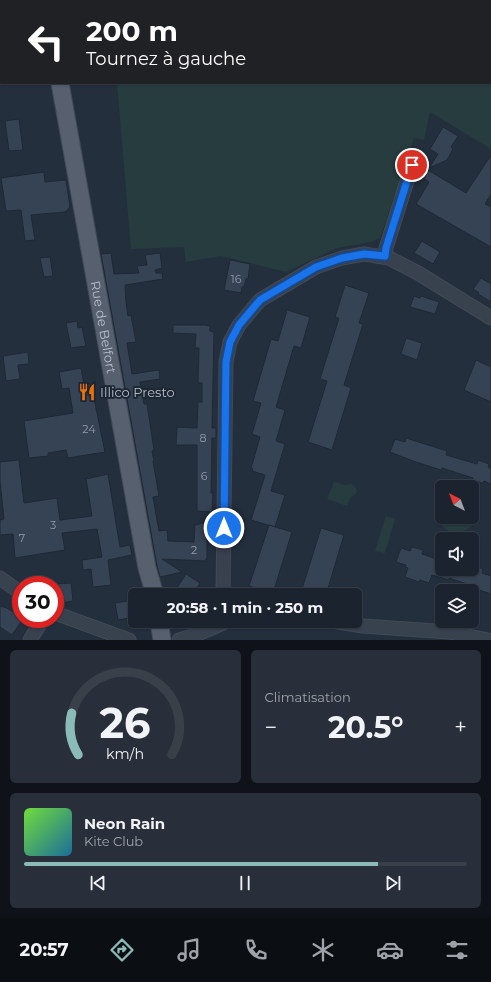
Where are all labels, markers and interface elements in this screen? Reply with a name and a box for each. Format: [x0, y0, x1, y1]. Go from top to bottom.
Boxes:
text: 200 m [86, 14, 178, 48]
icon: left [20, 16, 72, 68]
text: Tournez à gauche [86, 48, 246, 70]
pin [395, 148, 429, 182]
icon: arrive [401, 154, 423, 176]
house number: 16 [231, 272, 242, 286]
street label: Rue de Belfort [88, 280, 120, 375]
restaurant icon: Illico Presto [77, 382, 97, 402]
place label: Illico Presto [100, 384, 175, 400]
house number: 24 [82, 422, 96, 436]
house number: 8 [199, 431, 207, 445]
house number: 6 [201, 469, 208, 483]
north arrow [435, 480, 479, 524]
map controls [435, 480, 479, 628]
position arrow [203, 507, 245, 549]
house number: 3 [50, 518, 56, 532]
house number: 7 [19, 531, 25, 545]
button: sound [435, 532, 479, 576]
house number: 2 [191, 543, 197, 557]
speed limit sign: 30 [12, 576, 64, 628]
button: layers [435, 584, 479, 628]
text: 20:58 · 1 min · 250 m [167, 598, 323, 617]
text: Climatisation [265, 689, 351, 705]
text: 26 [100, 697, 151, 747]
text: 20.5° [328, 709, 404, 746]
text: − [265, 714, 277, 741]
text: + [454, 714, 467, 741]
text: km/h [106, 744, 144, 762]
text: Neon Rain [84, 814, 165, 833]
text: Kite Club [84, 833, 143, 849]
icon: previous [87, 872, 109, 894]
icon: pause [234, 872, 256, 894]
icon: next [382, 872, 404, 894]
icon: directions [108, 936, 136, 964]
icon: music [175, 936, 203, 964]
icon: phone [242, 936, 270, 964]
icon: climate [309, 936, 337, 964]
icon: car [376, 936, 404, 964]
icon: filters [443, 936, 471, 964]
text: 20:57 [20, 939, 69, 961]

